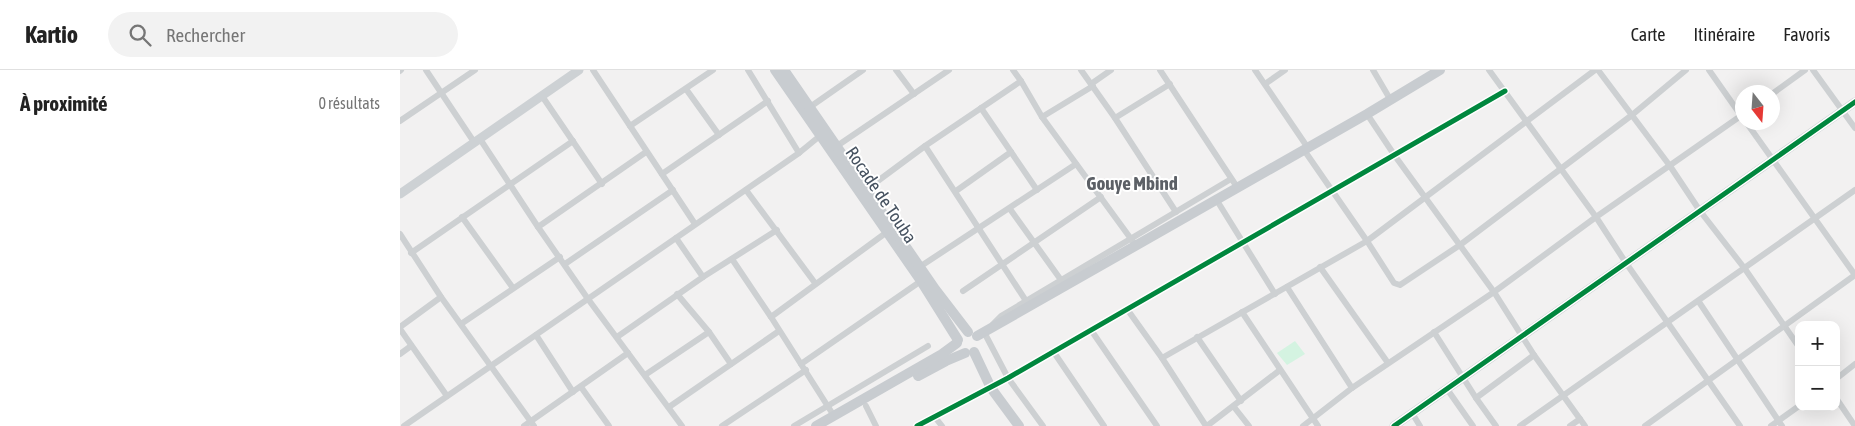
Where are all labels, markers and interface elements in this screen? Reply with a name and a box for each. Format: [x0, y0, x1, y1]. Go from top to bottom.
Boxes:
search box [108, 12, 458, 57]
text: Kartio [25, 21, 78, 48]
icon: search [126, 21, 154, 49]
text: Rechercher [166, 24, 245, 46]
text: Carte [1631, 24, 1665, 45]
text: Itinéraire [1693, 24, 1755, 45]
text: Favoris [1783, 24, 1830, 45]
north arrow [1735, 85, 1780, 130]
text: À proximité [20, 91, 108, 115]
text: 0 résultats [318, 94, 380, 112]
street label: Rocade de Touba [841, 143, 921, 247]
district label: Gouye Mbind [1086, 172, 1178, 194]
map controls [1795, 321, 1840, 411]
button: + [1795, 321, 1840, 366]
button: − [1795, 366, 1840, 411]

